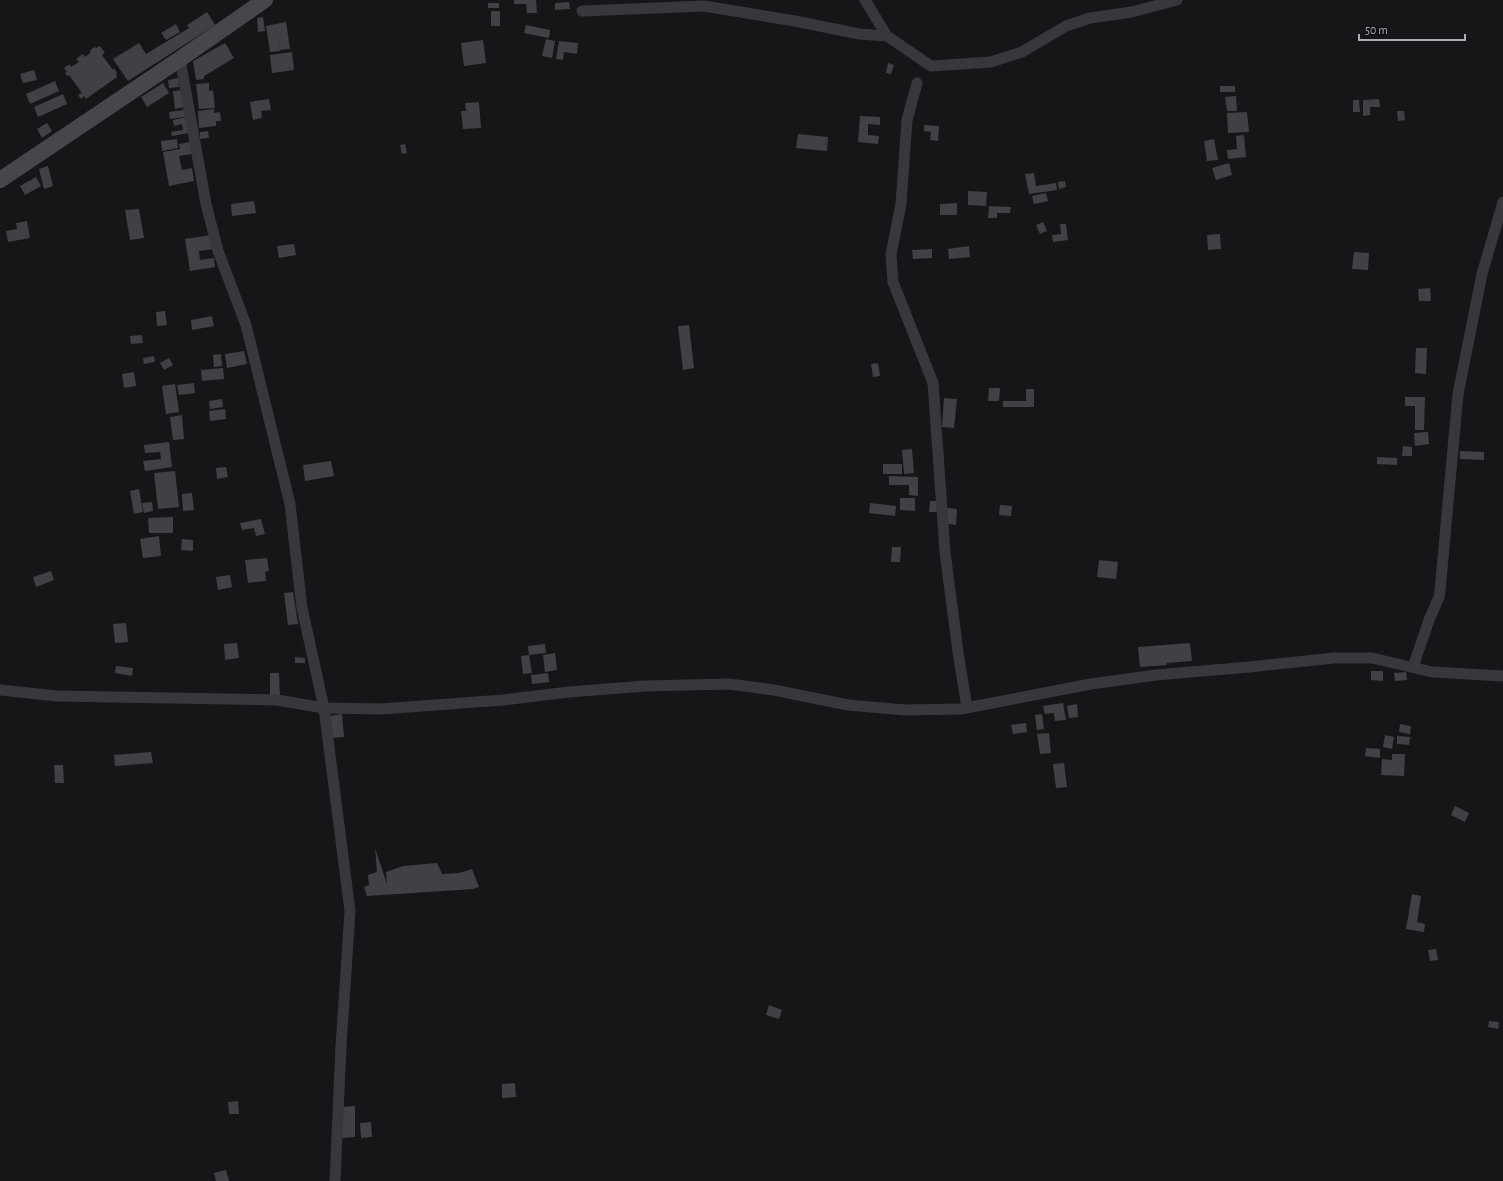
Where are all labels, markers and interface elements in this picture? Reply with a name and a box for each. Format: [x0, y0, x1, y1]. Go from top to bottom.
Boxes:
scale bar [1359, 16, 1465, 42]
text: 50 m [1365, 24, 1388, 36]

